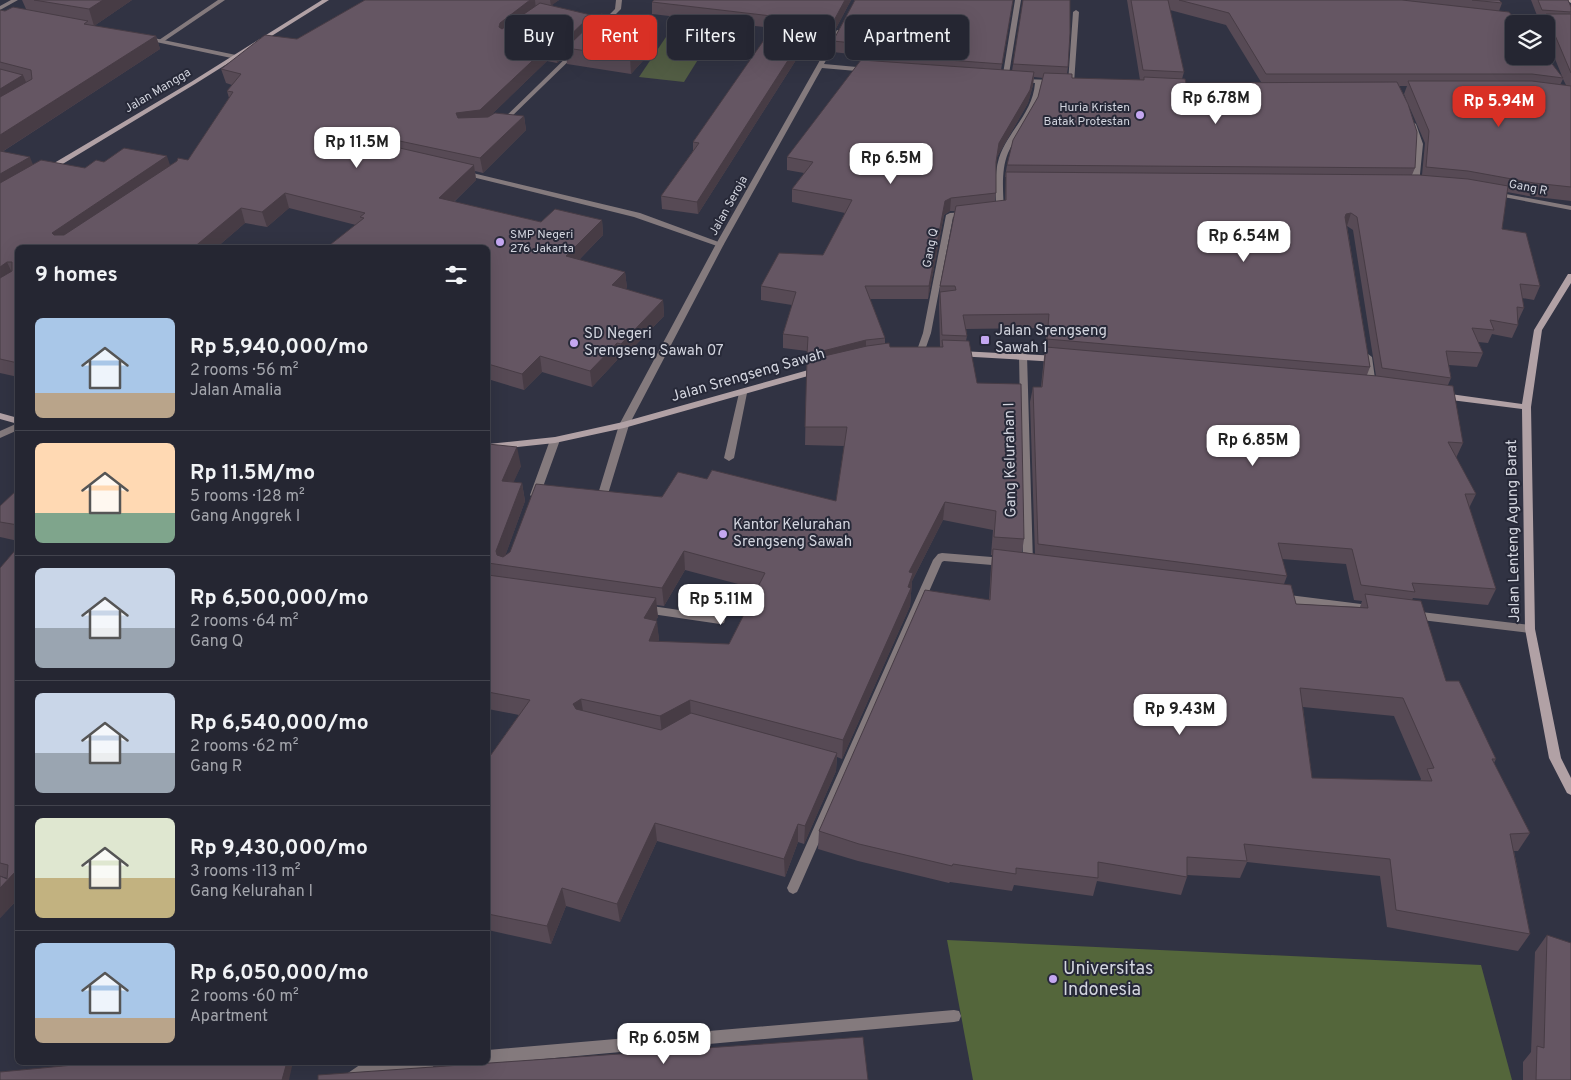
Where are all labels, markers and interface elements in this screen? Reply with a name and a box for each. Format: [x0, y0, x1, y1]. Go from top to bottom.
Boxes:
chip: Buy [505, 15, 573, 60]
chip: Rent [583, 15, 657, 60]
chip: Filters [667, 15, 754, 60]
chip: New [764, 15, 835, 60]
chip: Apartment [845, 15, 969, 60]
map controls [1505, 15, 1555, 65]
button: layers [1505, 15, 1555, 65]
street label: Jalan Mangga [122, 65, 194, 117]
pin: Rp 6.78M [1164, 82, 1268, 125]
pin: Rp 5.94M [1447, 86, 1551, 128]
text: Rp 6.78M [1182, 89, 1250, 109]
text: Rp 5.94M [1463, 92, 1535, 112]
place label: Huria Kristen Batak Protestan [1044, 100, 1130, 130]
marker: Huria Kristen Batak Protestan [1134, 109, 1146, 121]
pin: Rp 11.5M [305, 126, 409, 169]
text: Rp 11.5M [325, 133, 389, 153]
pin: Rp 6.5M [845, 142, 937, 185]
text: Rp 6.5M [861, 149, 921, 169]
street label: Jalan Seroja [706, 173, 752, 239]
street label: Gang R [1507, 176, 1549, 200]
pin: Rp 6.54M [1192, 220, 1296, 263]
place label: SMP Negeri 276 Jakarta [510, 227, 574, 257]
street label: Gang Q [919, 227, 943, 269]
text: Rp 6.54M [1208, 227, 1280, 247]
marker: SMP Negeri 276 Jakarta [494, 236, 506, 248]
icon: filters [442, 261, 470, 289]
text: 9 homes [35, 262, 118, 289]
place label: Jalan Srengseng Sawah 1 [995, 322, 1107, 358]
place label: SD Negeri Srengseng Sawah 07 [584, 325, 724, 361]
text: Rp 5,940,000/mo [190, 334, 368, 361]
marker: Jalan Srengseng Sawah 1 [979, 334, 991, 346]
marker: SD Negeri Srengseng Sawah 07 [568, 337, 580, 349]
icon: home [75, 338, 135, 398]
street label: Jalan Srengseng Sawah [669, 345, 827, 407]
text: 2 rooms · 56 m² [190, 361, 299, 381]
text: Jalan Amalia [190, 381, 282, 401]
street label: Gang Kelurahan I [1000, 402, 1022, 518]
pin: Rp 6.85M [1201, 424, 1305, 467]
text: Rp 6.85M [1218, 431, 1288, 451]
street label: Jalan Lenteng Agung Barat [1503, 439, 1525, 623]
text: Rp 11.5M/mo [190, 460, 315, 487]
icon: home [75, 463, 135, 523]
text: 5 rooms · 128 m² [190, 487, 305, 507]
text: Gang Anggrek I [190, 507, 300, 527]
place label: Kantor Kelurahan Srengseng Sawah [733, 516, 852, 552]
marker: Kantor Kelurahan Srengseng Sawah [717, 528, 729, 540]
pin: Rp 5.11M [669, 584, 773, 626]
text: Rp 6,500,000/mo [190, 585, 369, 612]
icon: home [75, 588, 135, 648]
text: Rp 5.11M [689, 590, 753, 610]
text: 2 rooms · 64 m² [190, 612, 299, 632]
text: Gang Q [190, 632, 243, 652]
pin: Rp 9.43M [1128, 694, 1232, 736]
text: Rp 9.43M [1145, 700, 1215, 720]
text: Rp 6,540,000/mo [190, 710, 369, 737]
icon: home [75, 713, 135, 773]
text: 2 rooms · 62 m² [190, 737, 298, 757]
text: Gang R [190, 757, 242, 777]
text: Rp 9,430,000/mo [190, 835, 368, 862]
icon: home [75, 838, 135, 898]
text: 3 rooms · 113 m² [190, 862, 301, 882]
text: Gang Kelurahan I [190, 882, 313, 902]
place label: Universitas Indonesia [1063, 958, 1153, 1002]
text: Rp 6,050,000/mo [190, 960, 369, 987]
icon: home [75, 963, 135, 1023]
marker: Universitas Indonesia [1047, 973, 1059, 985]
text: 2 rooms · 60 m² [190, 987, 299, 1007]
text: Apartment [190, 1007, 268, 1027]
pin: Rp 6.05M [612, 1022, 716, 1065]
text: Rp 6.05M [628, 1029, 700, 1049]

